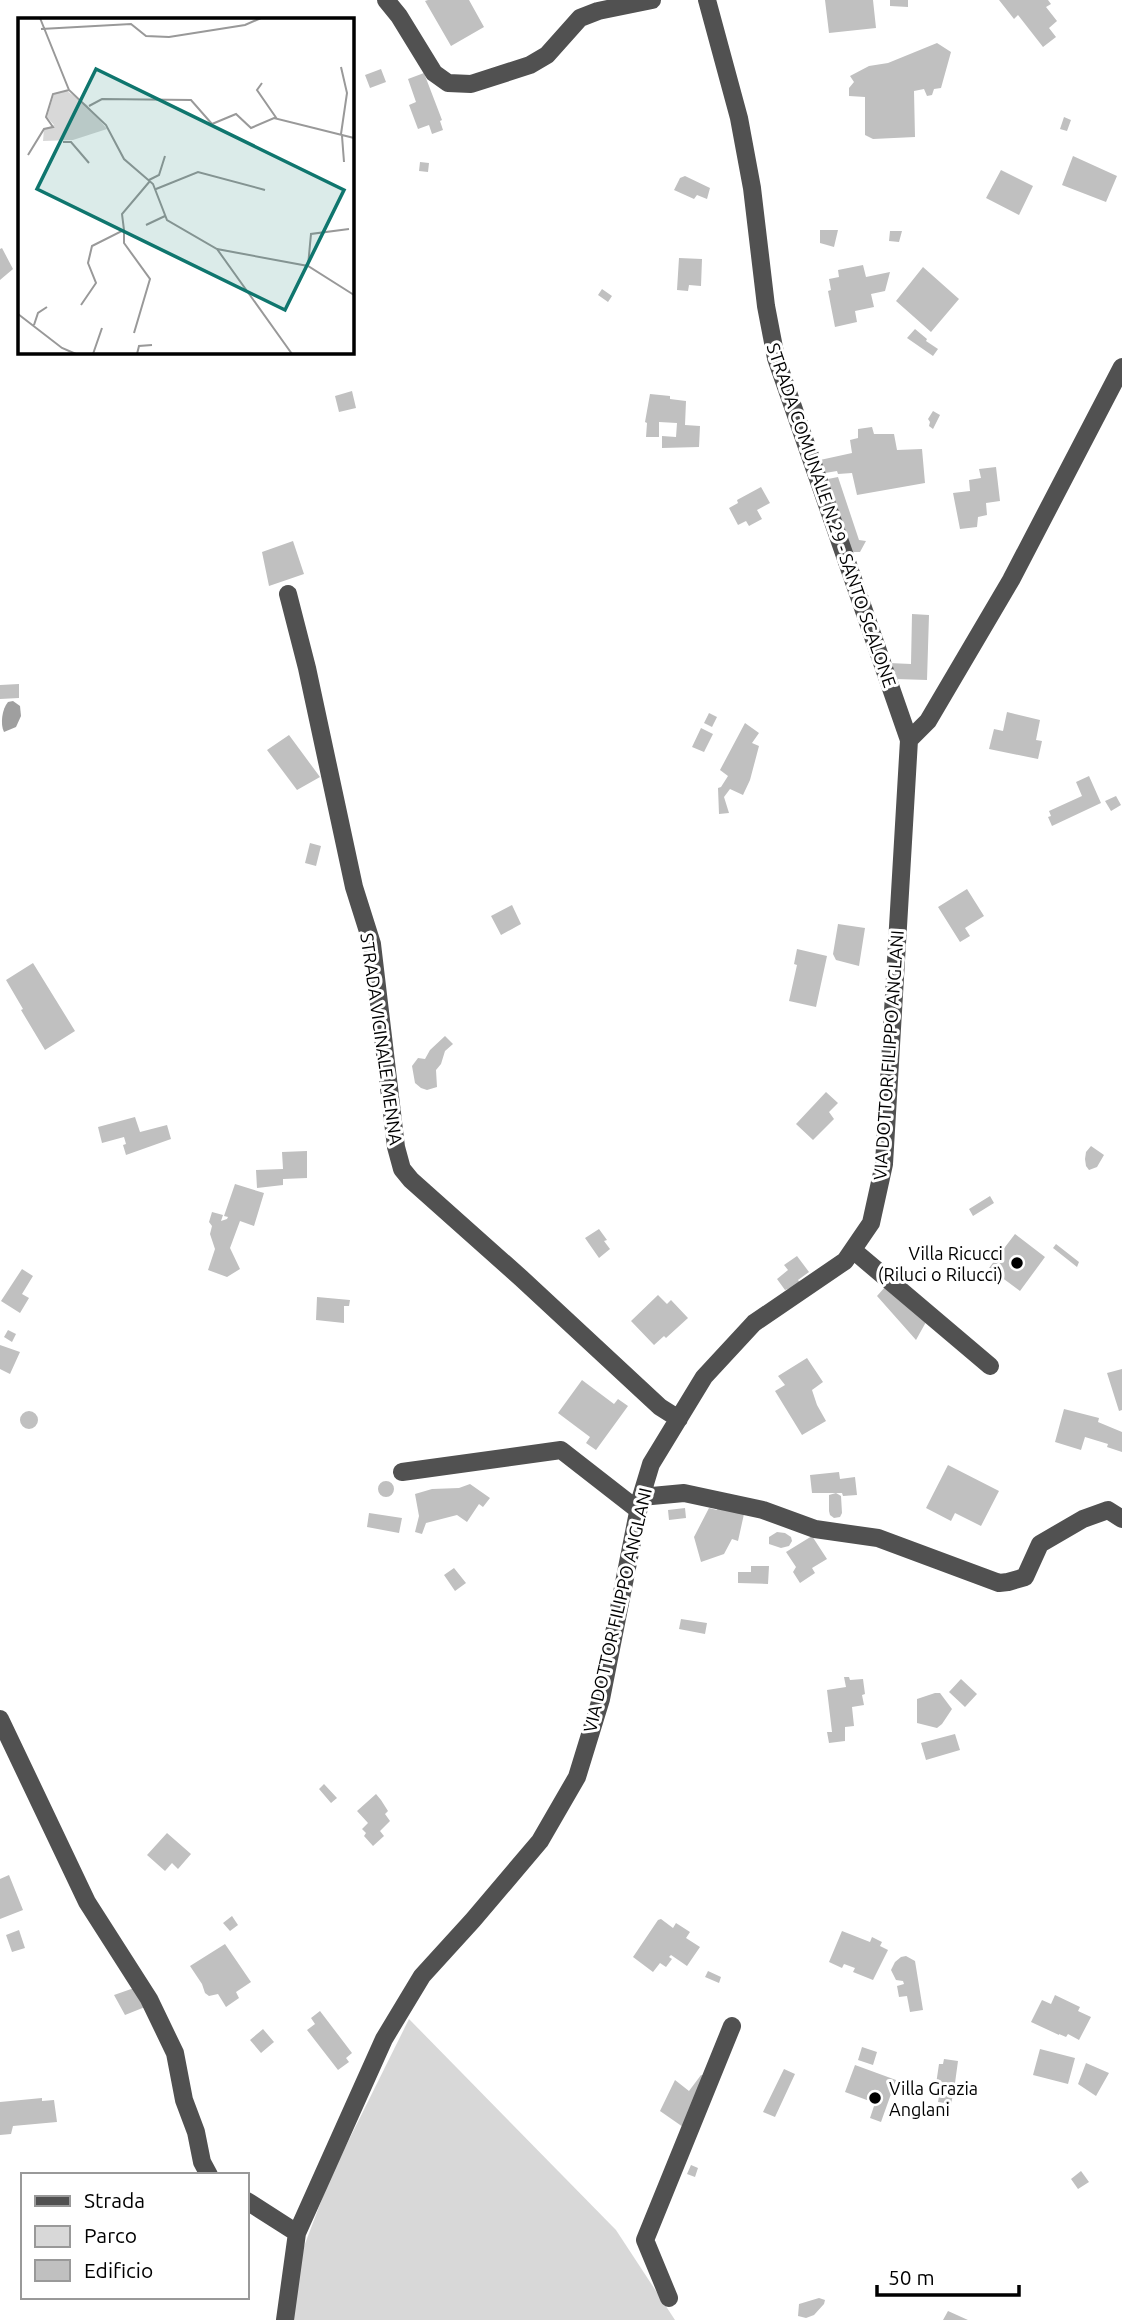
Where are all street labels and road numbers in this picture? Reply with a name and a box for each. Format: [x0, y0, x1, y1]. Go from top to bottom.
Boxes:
street label: STRADA COMUNALE N.29 - SANTO SCALONE [763, 340, 901, 690]
street label: VIA DOTTOR FILIPPO ANGLANI [869, 929, 907, 1181]
street label: STRADA VICINALE MENNA [357, 932, 407, 1147]
street label: VIA DOTTOR FILIPPO ANGLANI [579, 1486, 655, 1734]

